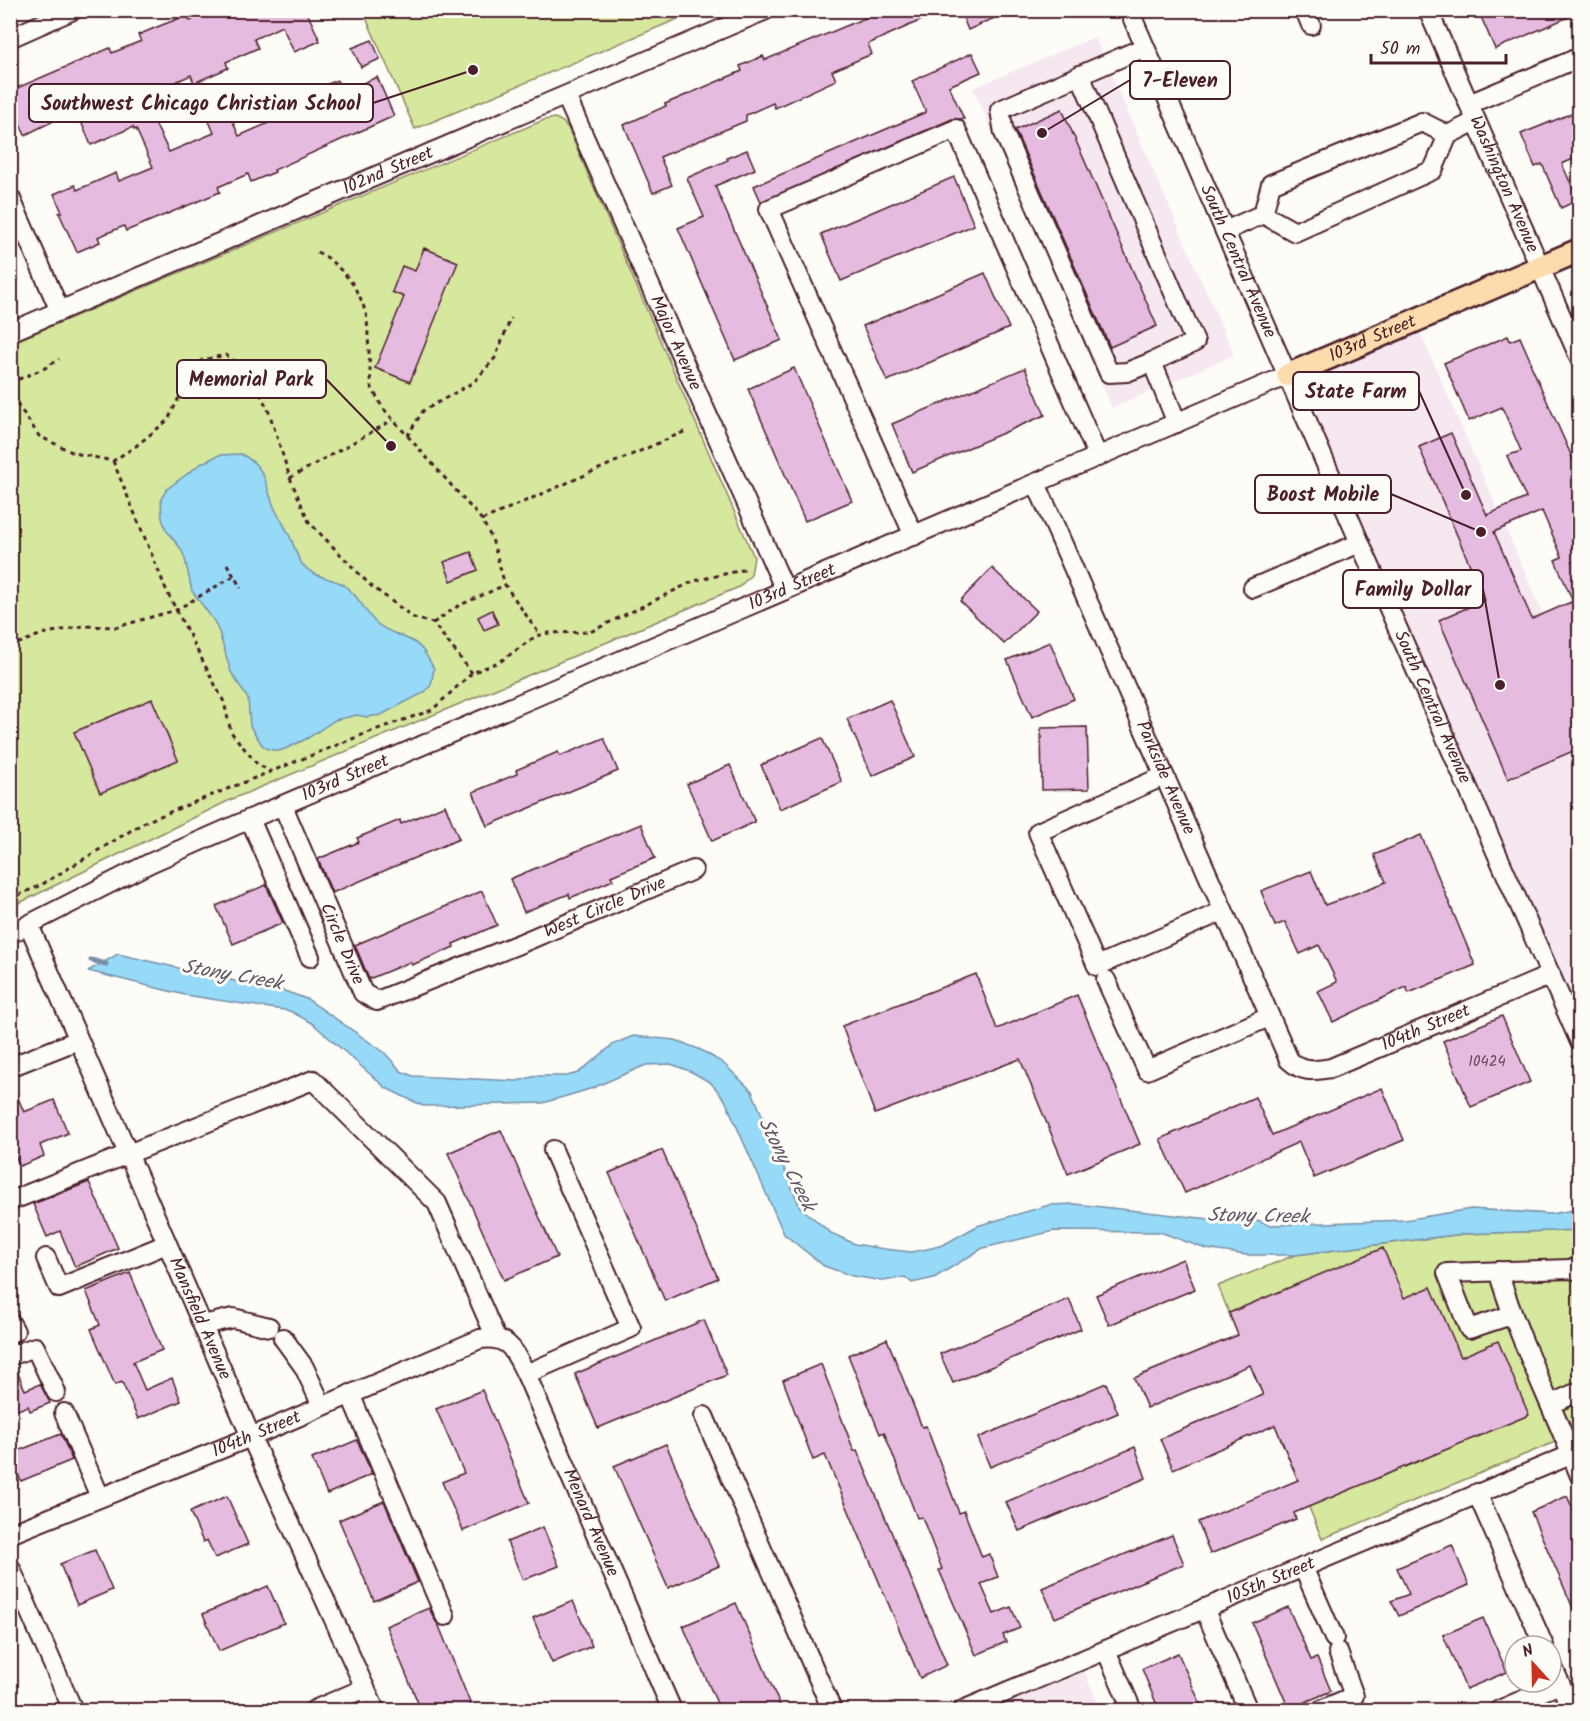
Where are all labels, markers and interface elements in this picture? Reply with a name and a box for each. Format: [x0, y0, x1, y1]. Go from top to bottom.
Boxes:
scale bar [1371, 27, 1506, 65]
text: 50 m [1380, 35, 1420, 64]
callout: 7-Eleven [1130, 61, 1230, 99]
text: 7-Eleven [1142, 66, 1218, 98]
callout: Southwest Chicago Christian School [29, 84, 373, 122]
text: Southwest Chicago Christian School [41, 89, 361, 121]
street label: Washington Avenue [1461, 111, 1547, 258]
street label: 102nd Street [338, 138, 439, 203]
street label: South Central Avenue [1192, 180, 1284, 343]
street label: Major Avenue [642, 290, 709, 395]
street label: 103rd Street [1324, 307, 1422, 370]
callout: Memorial Park [177, 360, 326, 398]
text: Memorial Park [189, 365, 314, 397]
callout: State Farm [1293, 372, 1419, 410]
text: State Farm [1305, 377, 1407, 409]
callout: Boost Mobile [1255, 475, 1391, 513]
text: Boost Mobile [1267, 480, 1380, 512]
street label: 103rd Street [744, 555, 842, 619]
callout: Family Dollar [1343, 570, 1483, 608]
text: Family Dollar [1355, 575, 1472, 607]
street label: South Central Avenue [1386, 626, 1479, 788]
street label: Parkside Avenue [1128, 716, 1203, 840]
street label: 103rd Street [297, 746, 395, 810]
street label: West Circle Drive [539, 869, 671, 946]
street label: Circle Drive [312, 898, 372, 989]
water label: Stony Creek [179, 951, 287, 1001]
street label: 104th Street [1377, 996, 1476, 1060]
house number: 10424 [1468, 1050, 1506, 1074]
water label: Stony Creek [749, 1113, 824, 1220]
water label: Stony Creek [1207, 1200, 1312, 1234]
street label: Mansfield Avenue [160, 1253, 239, 1385]
street label: 104th Street [208, 1402, 307, 1466]
street label: Menard Avenue [554, 1464, 627, 1581]
street label: 105th Street [1222, 1549, 1321, 1612]
north arrow [1503, 1634, 1563, 1694]
text: N [1519, 1638, 1537, 1665]

